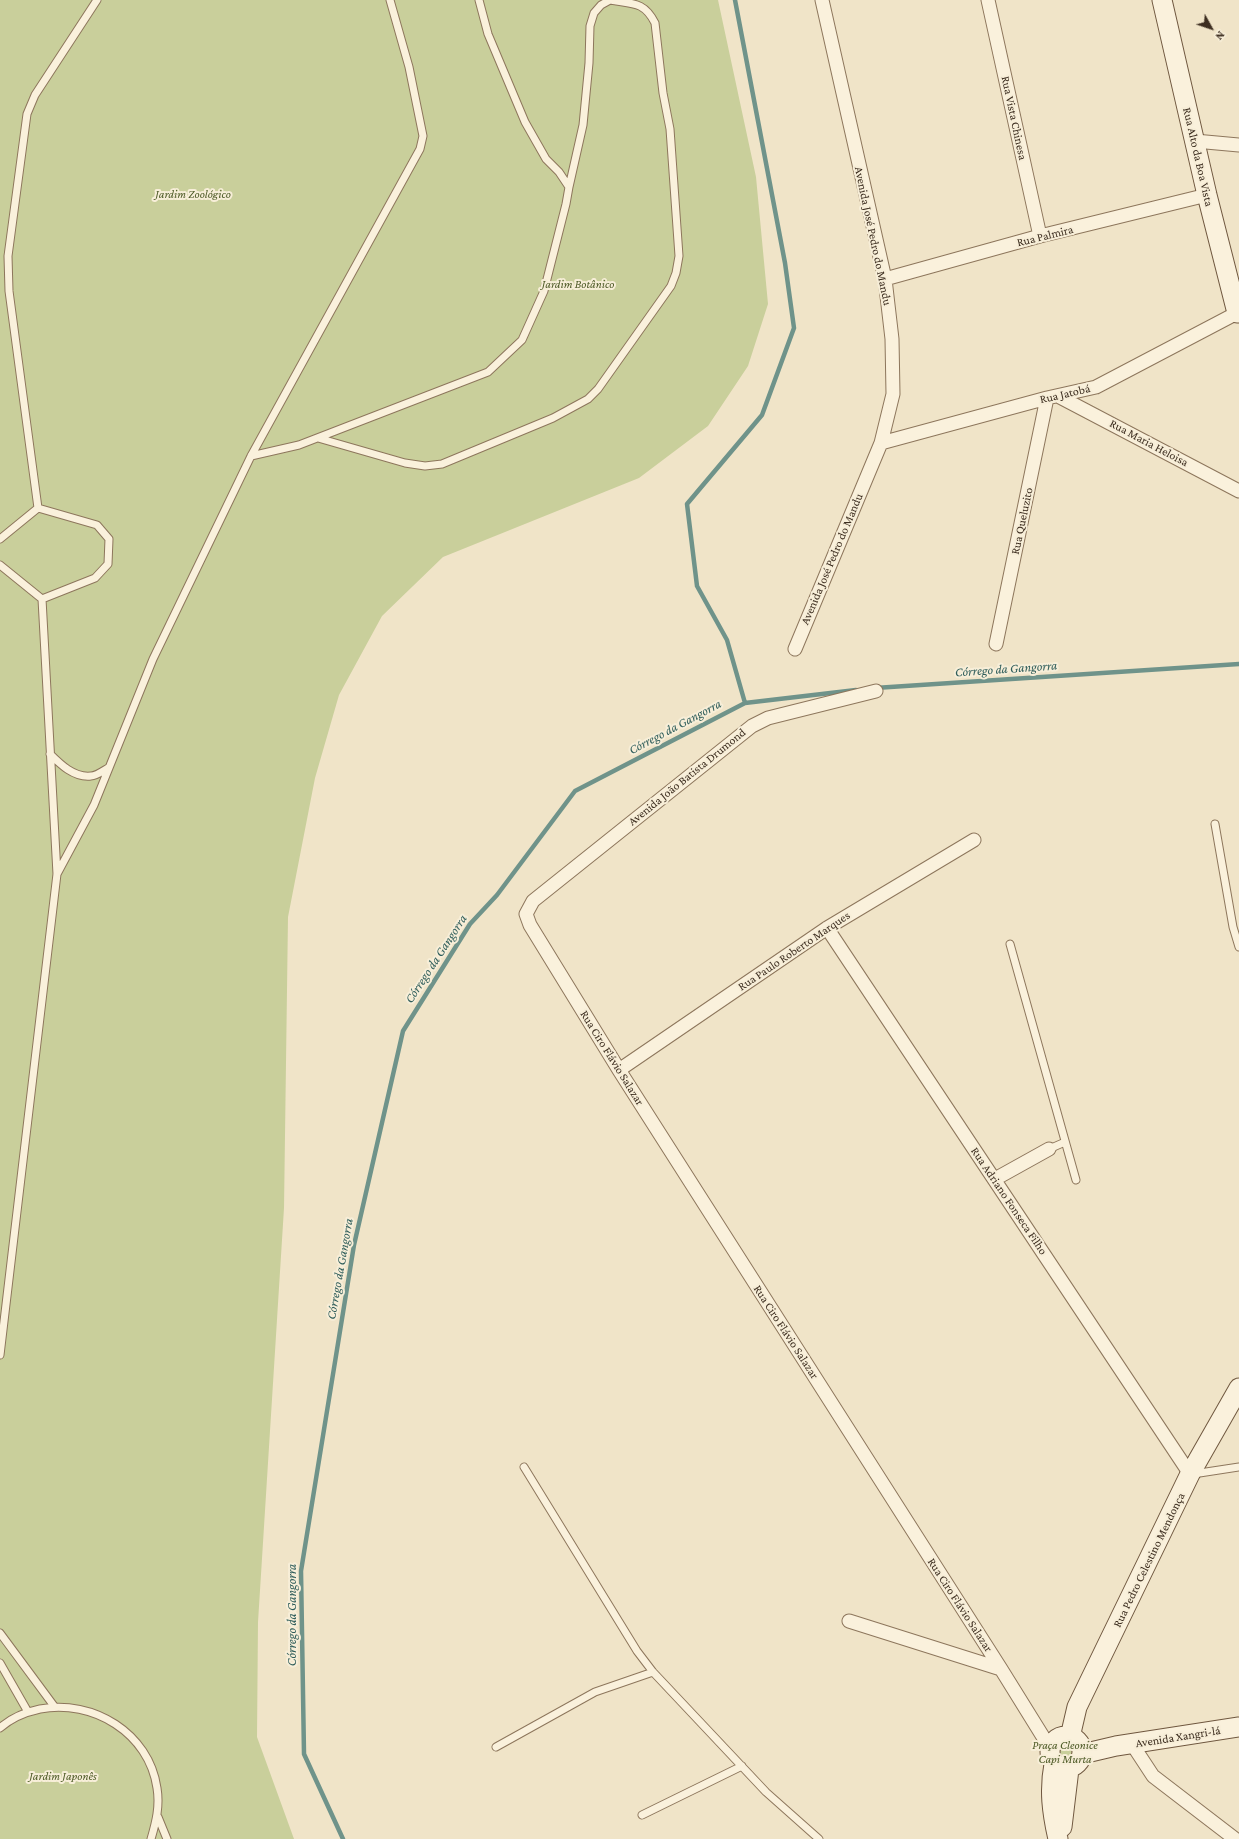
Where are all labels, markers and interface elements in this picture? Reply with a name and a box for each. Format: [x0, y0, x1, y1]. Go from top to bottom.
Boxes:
north arrow [1191, 8, 1231, 48]
text: N [1213, 29, 1227, 42]
street label: Rua Vista Chinesa [998, 75, 1030, 161]
street label: Rua Alto da Boa Vista [1180, 106, 1216, 208]
street label: Avenida José Pedro do Mandu [851, 165, 895, 307]
park label: Jardim Zoológico [155, 187, 231, 201]
street label: Rua Palmira [1015, 222, 1075, 250]
park label: Jardim Botânico [542, 277, 614, 291]
street label: Rua Jatobá [1038, 381, 1092, 407]
street label: Rua Maria Heloisa [1107, 416, 1191, 470]
street label: Rua Queluzito [1008, 486, 1036, 556]
street label: Avenida José Pedro do Mandu [798, 491, 866, 627]
water label: Córrego da Gangorra [954, 658, 1058, 680]
water label: Córrego da Gangorra [626, 696, 724, 758]
street label: Avenida João Batista Drumond [625, 725, 749, 829]
street label: Rua Paulo Roberto Marques [735, 908, 853, 994]
water label: Córrego da Gangorra [402, 912, 470, 1006]
street label: Rua Ciro Flávio Salazar [577, 1008, 647, 1108]
street label: Rua Adriano Fonseca Filho [968, 1144, 1050, 1258]
water label: Córrego da Gangorra [323, 1217, 357, 1321]
street label: Rua Ciro Flávio Salazar [750, 1282, 822, 1382]
street label: Rua Pedro Celestino Mendonça [1110, 1490, 1188, 1630]
street label: Rua Ciro Flávio Salazar [924, 1555, 996, 1655]
water label: Córrego da Gangorra [284, 1564, 300, 1666]
street label: Avenida Xangri-lá [1134, 1723, 1222, 1751]
park label: Praça Cleonice Capi Murta [1032, 1738, 1098, 1766]
park label: Jardim Japonês [29, 1769, 97, 1783]

